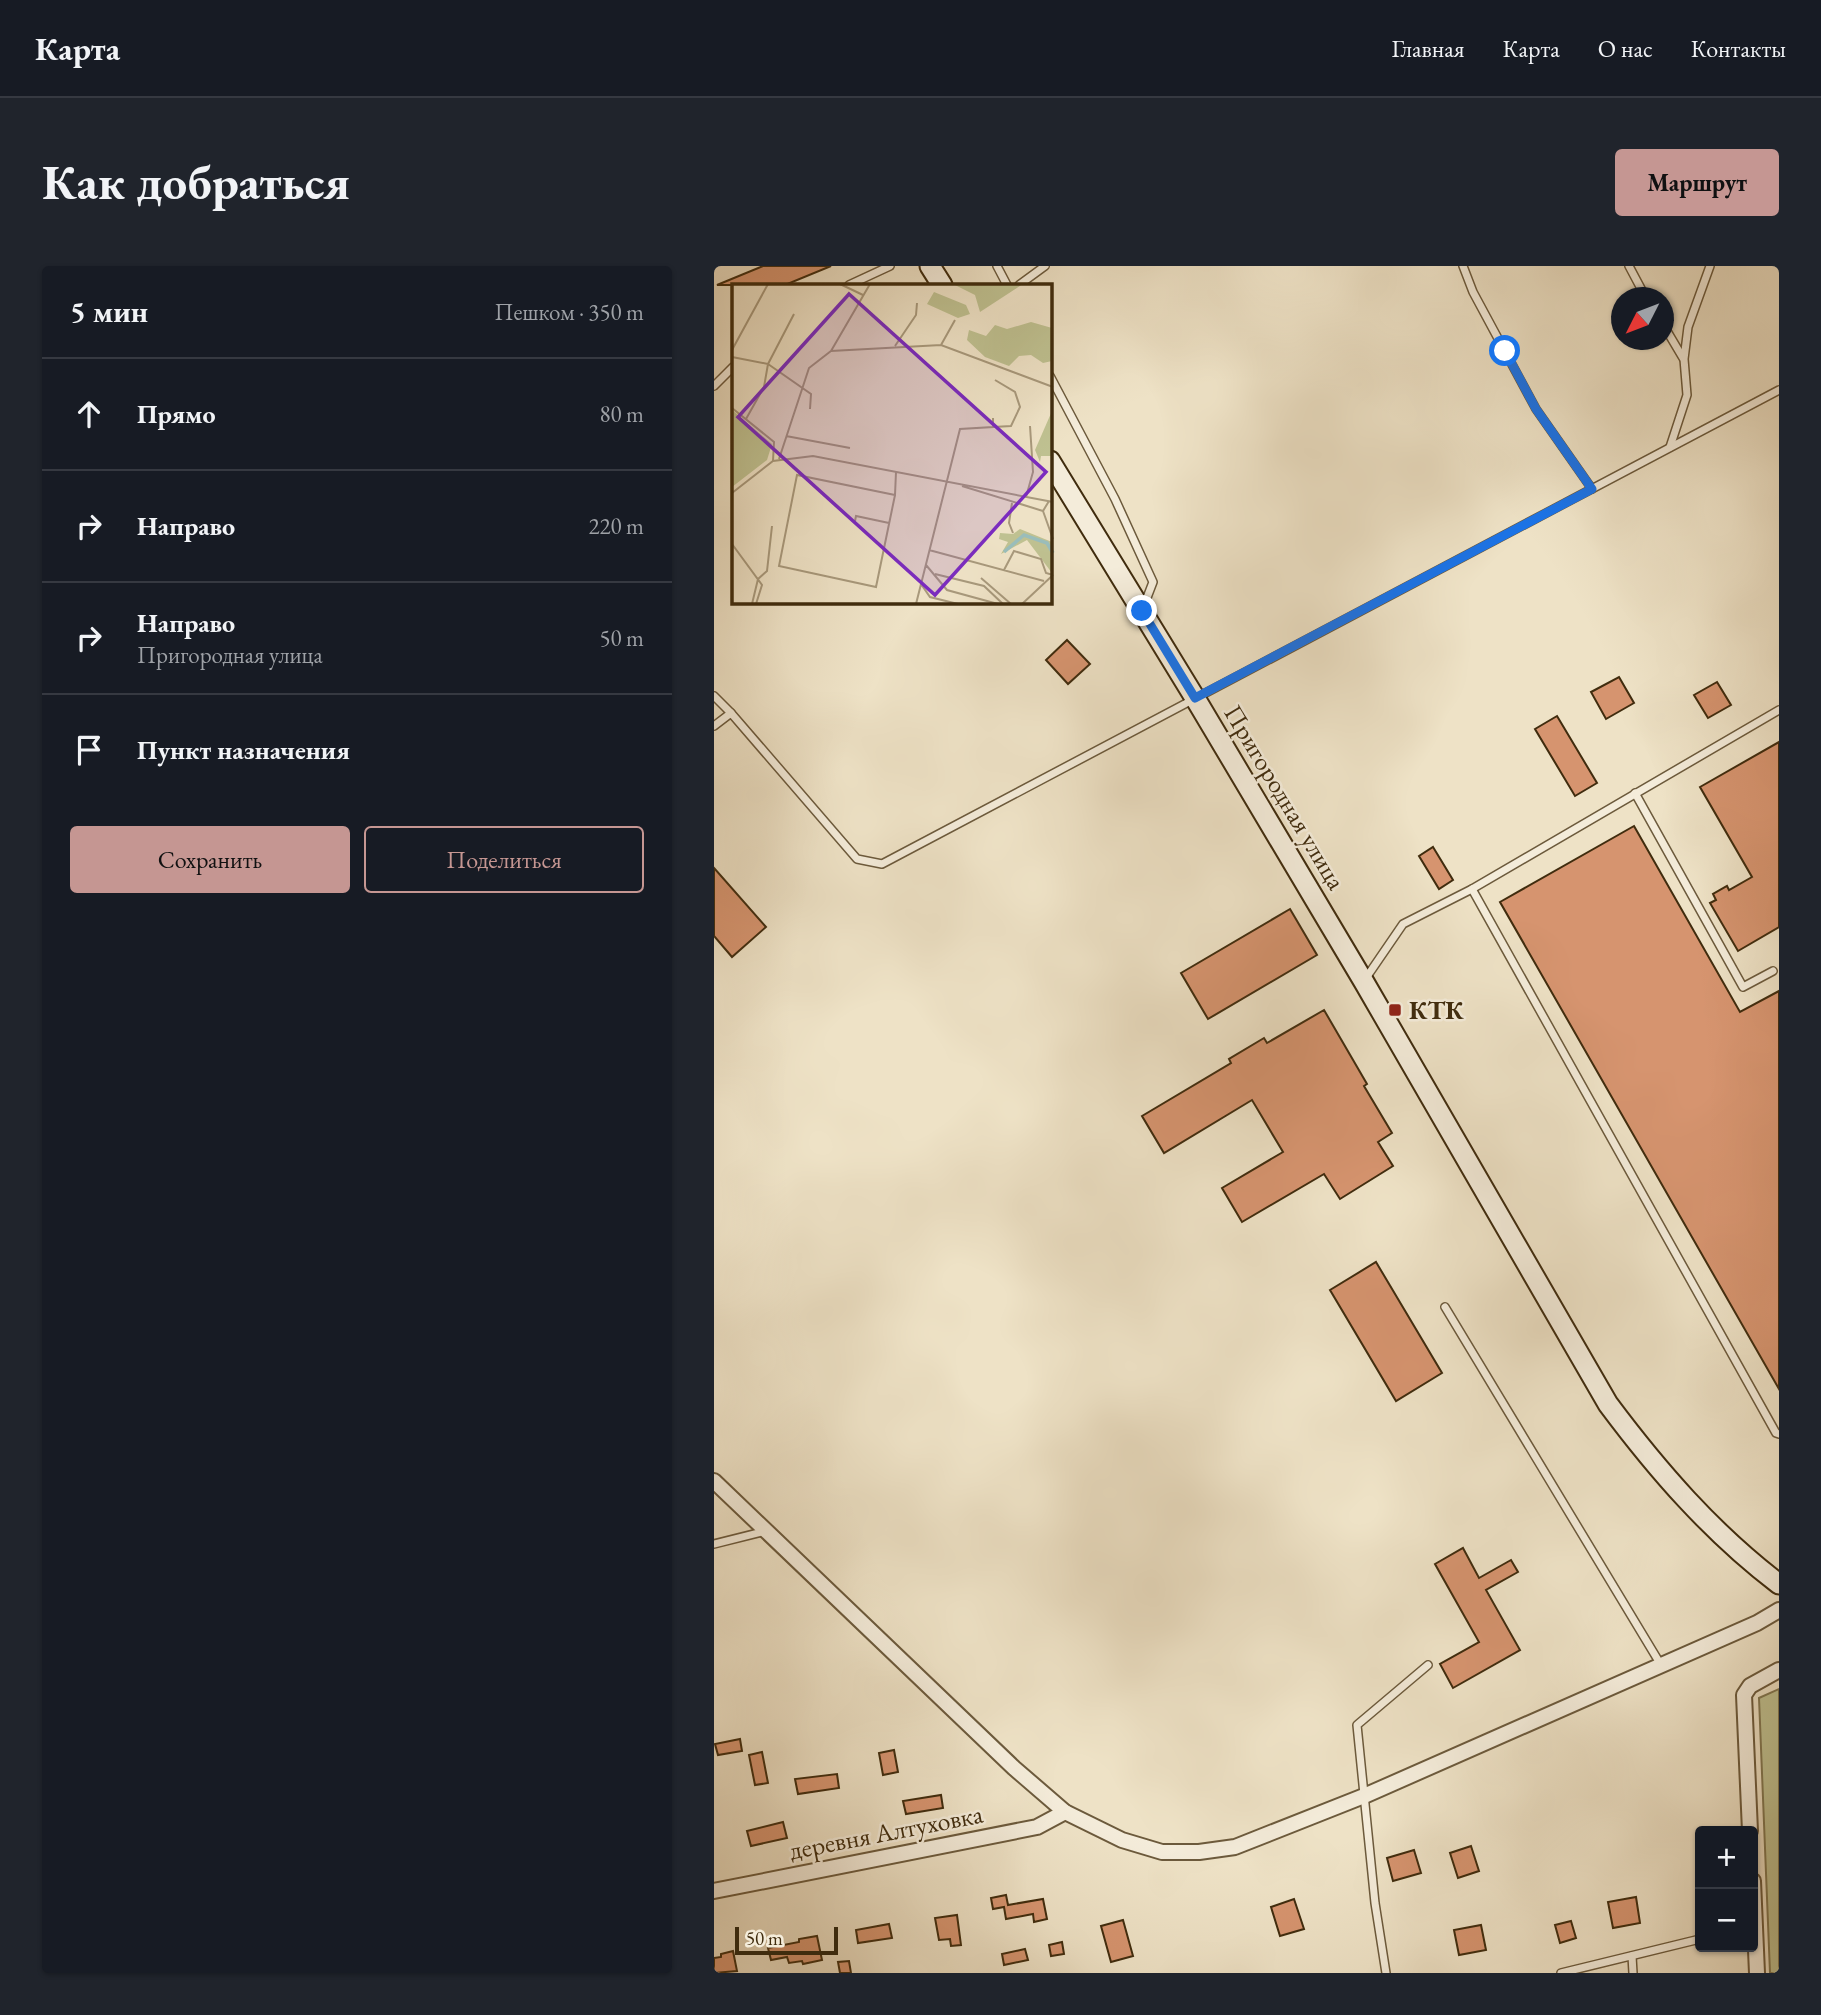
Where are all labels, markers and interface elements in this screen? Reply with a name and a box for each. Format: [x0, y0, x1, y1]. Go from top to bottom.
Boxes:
text: Карта [35, 27, 120, 70]
text: Главная [1391, 33, 1465, 64]
text: Карта [1503, 33, 1560, 64]
text: О нас [1598, 33, 1653, 64]
text: Контакты [1691, 33, 1786, 64]
button: Маршрут [1615, 149, 1779, 216]
text: Как добраться [42, 150, 350, 214]
inset map [732, 284, 1052, 604]
north arrow [1611, 287, 1674, 350]
text: 5 мин [70, 292, 148, 331]
text: Пешком · 350 m [495, 297, 644, 327]
route start [1489, 335, 1520, 366]
icon: ahead [70, 395, 108, 433]
text: Прямо [137, 397, 216, 431]
text: 80 m [599, 399, 644, 429]
icon: right [70, 507, 108, 545]
text: Направо [137, 509, 235, 543]
text: 220 m [588, 511, 644, 541]
route end [1126, 595, 1157, 626]
text: Направо [137, 606, 235, 640]
icon: right [70, 619, 108, 657]
text: 50 m [599, 623, 644, 653]
text: Пригородная улица [137, 640, 323, 670]
street label: Пригородная улица [1216, 698, 1354, 896]
icon: arrive [70, 731, 108, 769]
text: Пункт назначения [137, 733, 350, 767]
button: Сохранить [70, 826, 350, 893]
button: Поделиться [364, 826, 644, 893]
place label: КТК [1409, 993, 1464, 1027]
marker: КТК [1387, 1002, 1403, 1018]
street label: деревня Алтуховка [786, 1796, 986, 1867]
map controls [1695, 1826, 1758, 1952]
button: + [1695, 1826, 1758, 1889]
button: − [1695, 1889, 1758, 1952]
scale bar [735, 1924, 838, 1956]
text: 50 m [746, 1926, 783, 1951]

